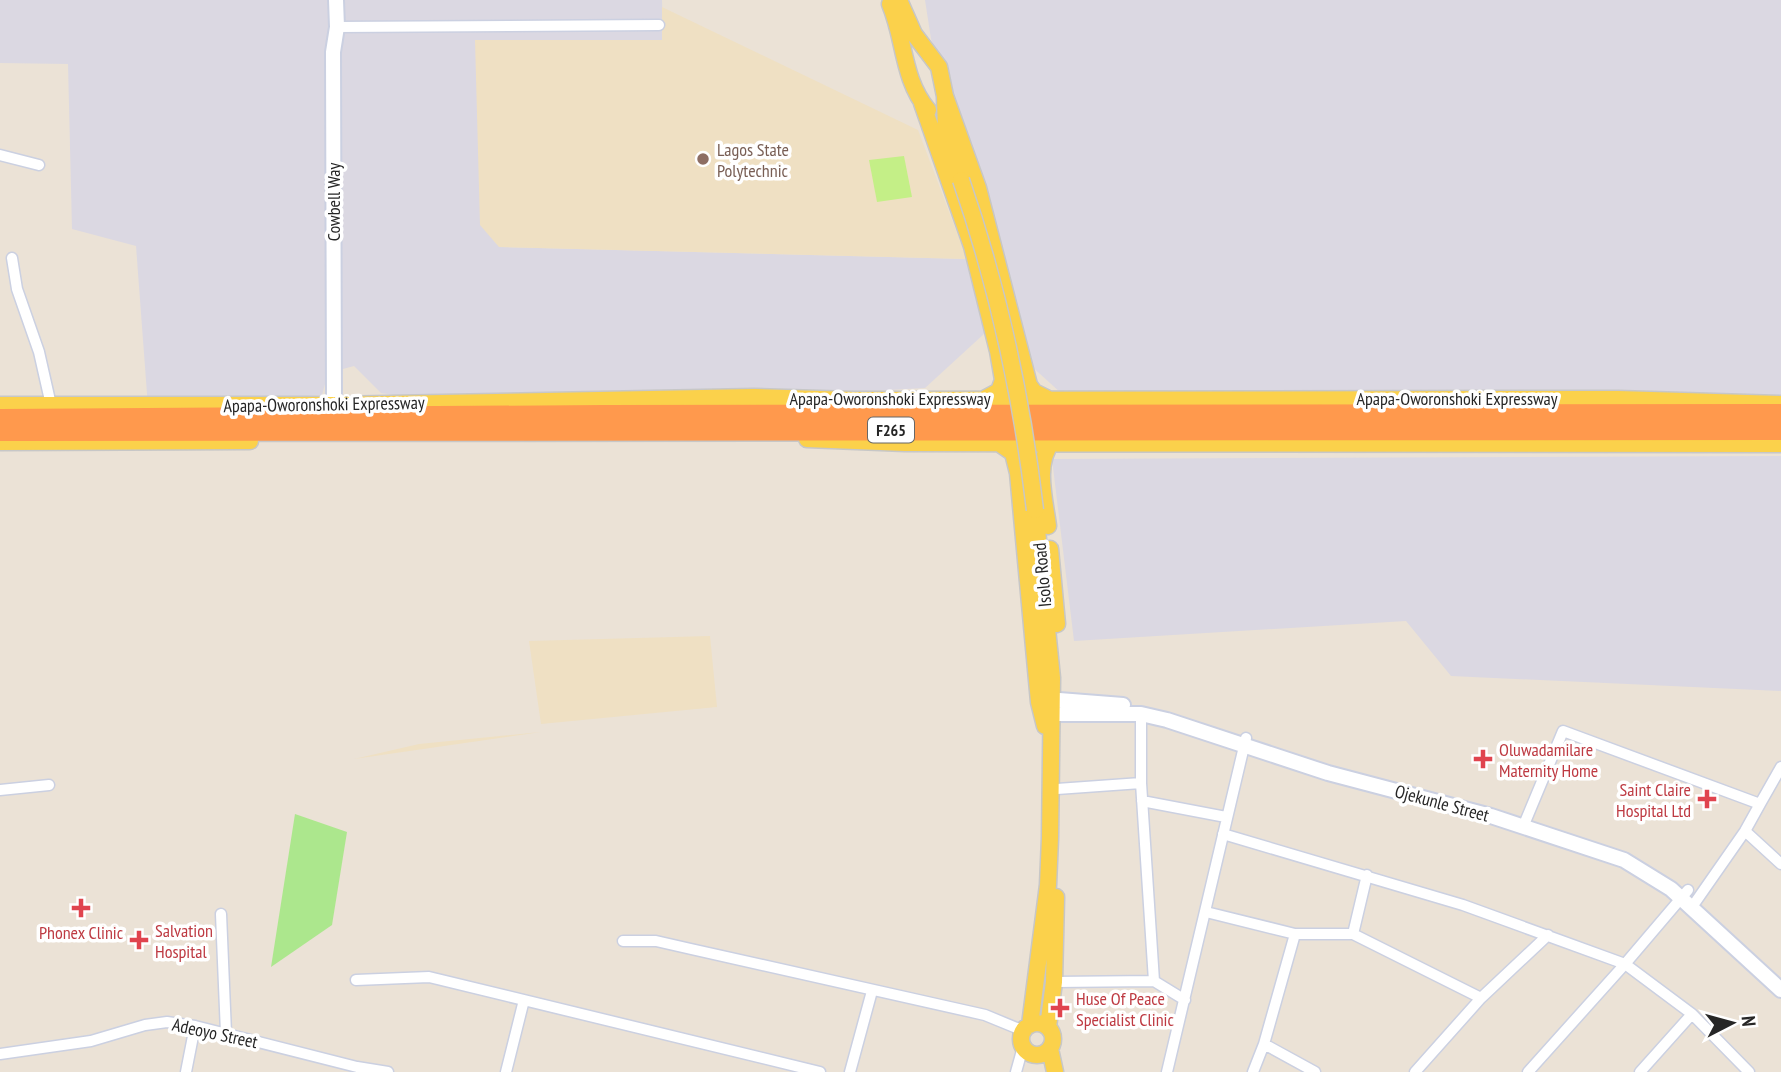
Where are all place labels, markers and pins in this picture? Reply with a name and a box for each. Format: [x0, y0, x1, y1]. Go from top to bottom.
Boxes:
place label: Lagos State Polytechnic [717, 138, 789, 182]
marker: Lagos State Polytechnic [695, 151, 711, 167]
place label: Oluwadamilare Maternity Home [1499, 738, 1598, 782]
marker: Oluwadamilare Maternity Home [1473, 749, 1493, 769]
place label: Saint Claire Hospital Ltd [1616, 778, 1691, 822]
marker: Saint Claire Hospital Ltd [1697, 789, 1717, 809]
marker: Phonex Clinic [71, 898, 91, 918]
place label: Salvation Hospital [155, 919, 213, 963]
place label: Phonex Clinic [39, 921, 124, 944]
marker: Salvation Hospital [129, 930, 149, 950]
place label: Huse Of Peace Specialist Clinic [1076, 987, 1174, 1031]
marker: Huse Of Peace Specialist Clinic [1050, 998, 1070, 1018]

